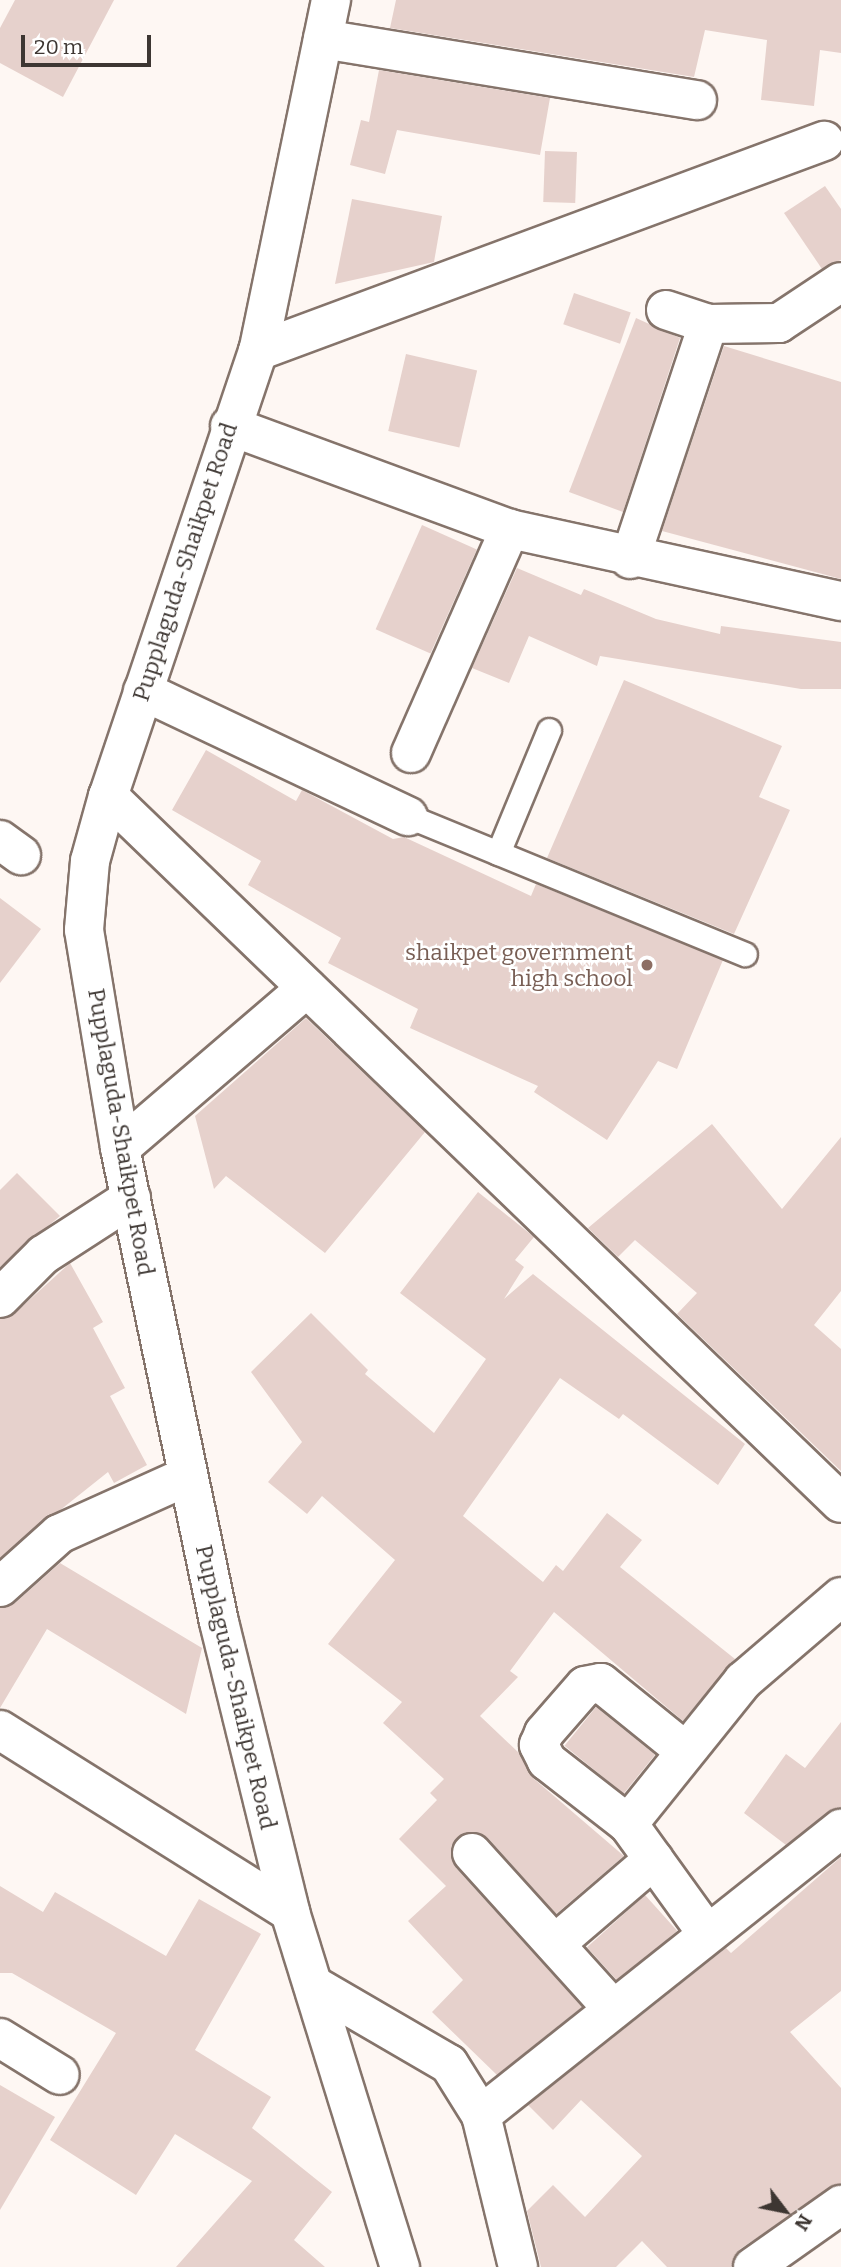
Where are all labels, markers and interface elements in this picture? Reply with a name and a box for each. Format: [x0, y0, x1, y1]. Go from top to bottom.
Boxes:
scale bar [24, 21, 154, 65]
text: 20 m [34, 34, 83, 60]
street label: Pupplaguda-Shaikpet Road [127, 419, 243, 705]
place label: shaikpet government high school [405, 938, 633, 992]
marker: shaikpet government high school [639, 957, 655, 973]
street label: Pupplaguda-Shaikpet Road [82, 986, 160, 1278]
street label: Pupplaguda-Shaikpet Road [190, 1542, 282, 1832]
north arrow [750, 2176, 820, 2246]
text: N [790, 2210, 817, 2235]

